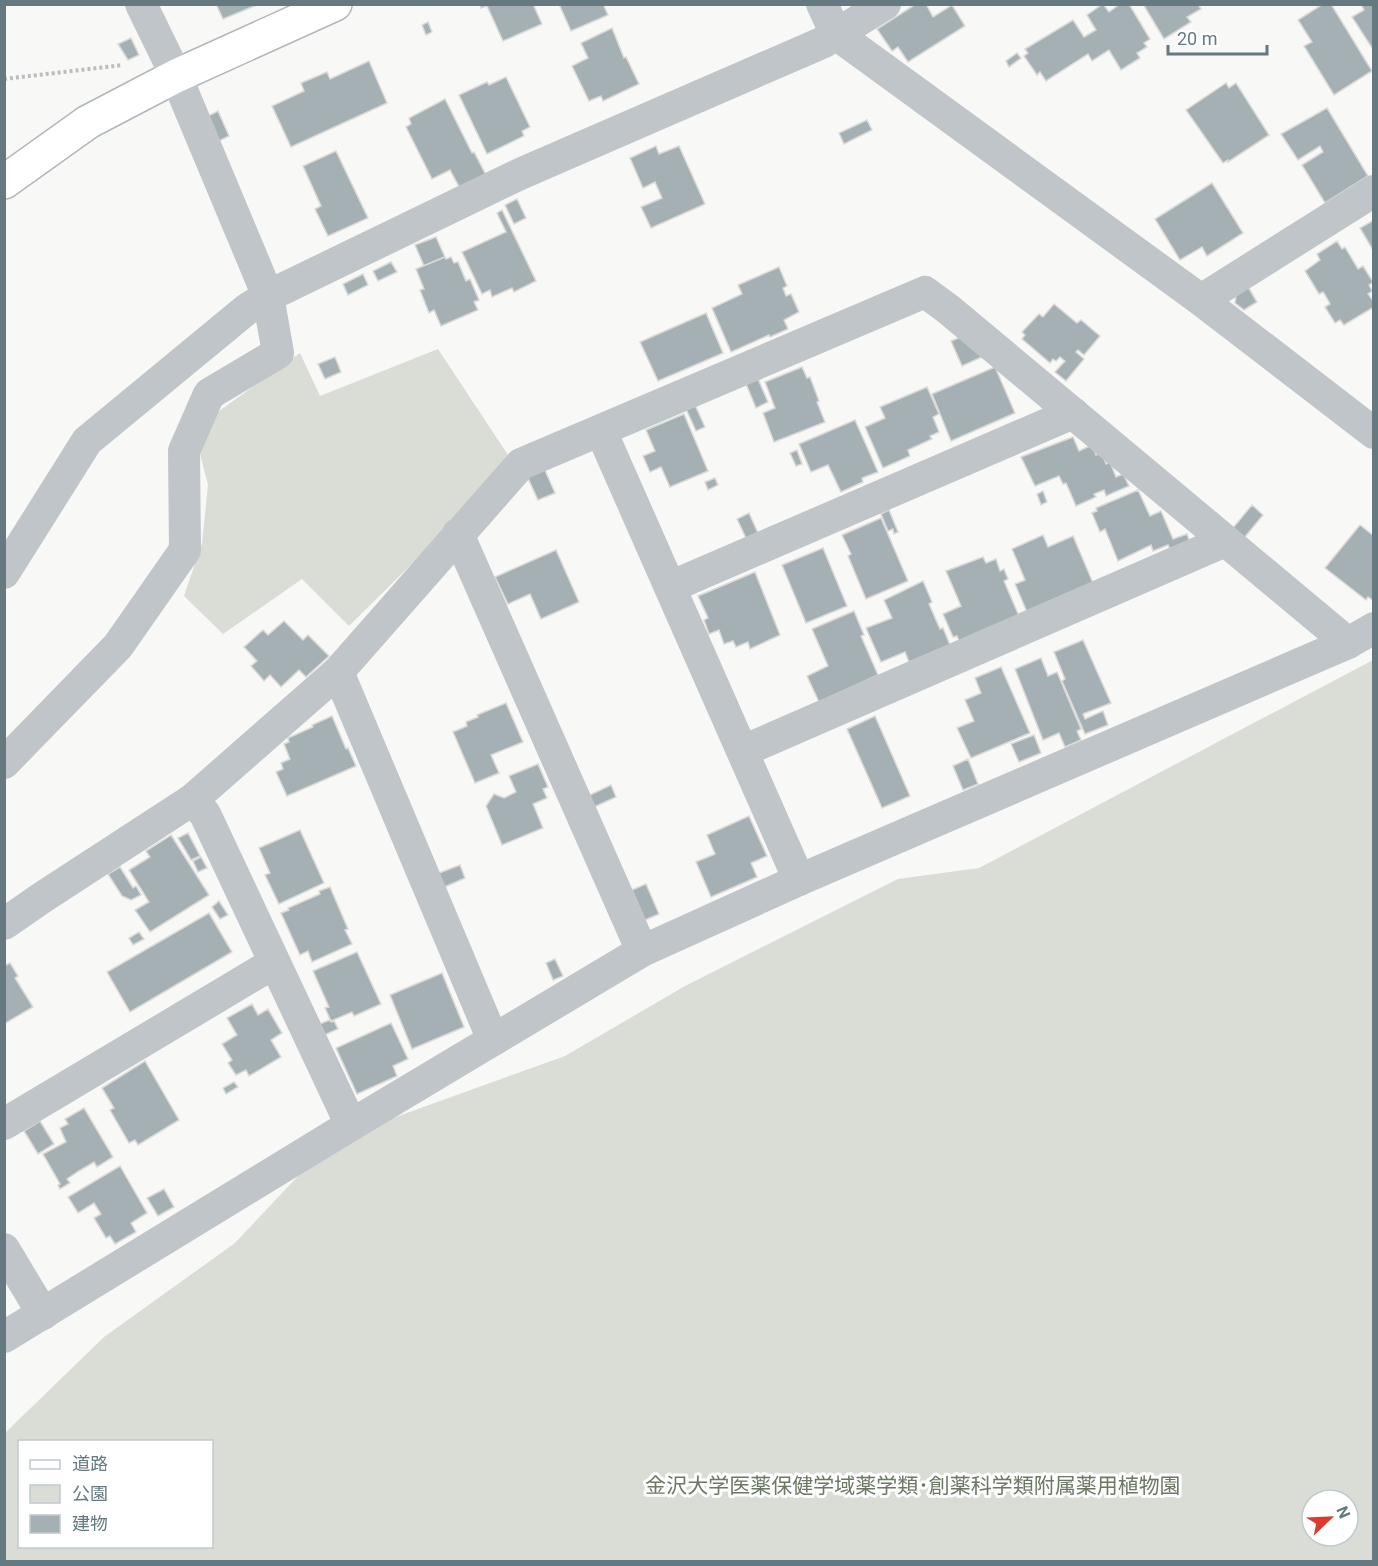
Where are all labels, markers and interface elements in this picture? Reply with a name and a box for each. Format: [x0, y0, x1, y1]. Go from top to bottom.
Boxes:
scale bar [1168, 18, 1267, 56]
text: 20 m [1177, 28, 1217, 49]
legend [18, 1440, 213, 1548]
text: 道路 [72, 1453, 108, 1474]
park label: 金沢大学医薬保健学域薬学類･創薬科学類附属薬用植物園 [645, 1474, 1181, 1498]
text: 公園 [72, 1483, 108, 1504]
north arrow [1300, 1488, 1360, 1548]
text: N [1332, 1503, 1354, 1521]
text: 建物 [72, 1513, 108, 1534]

